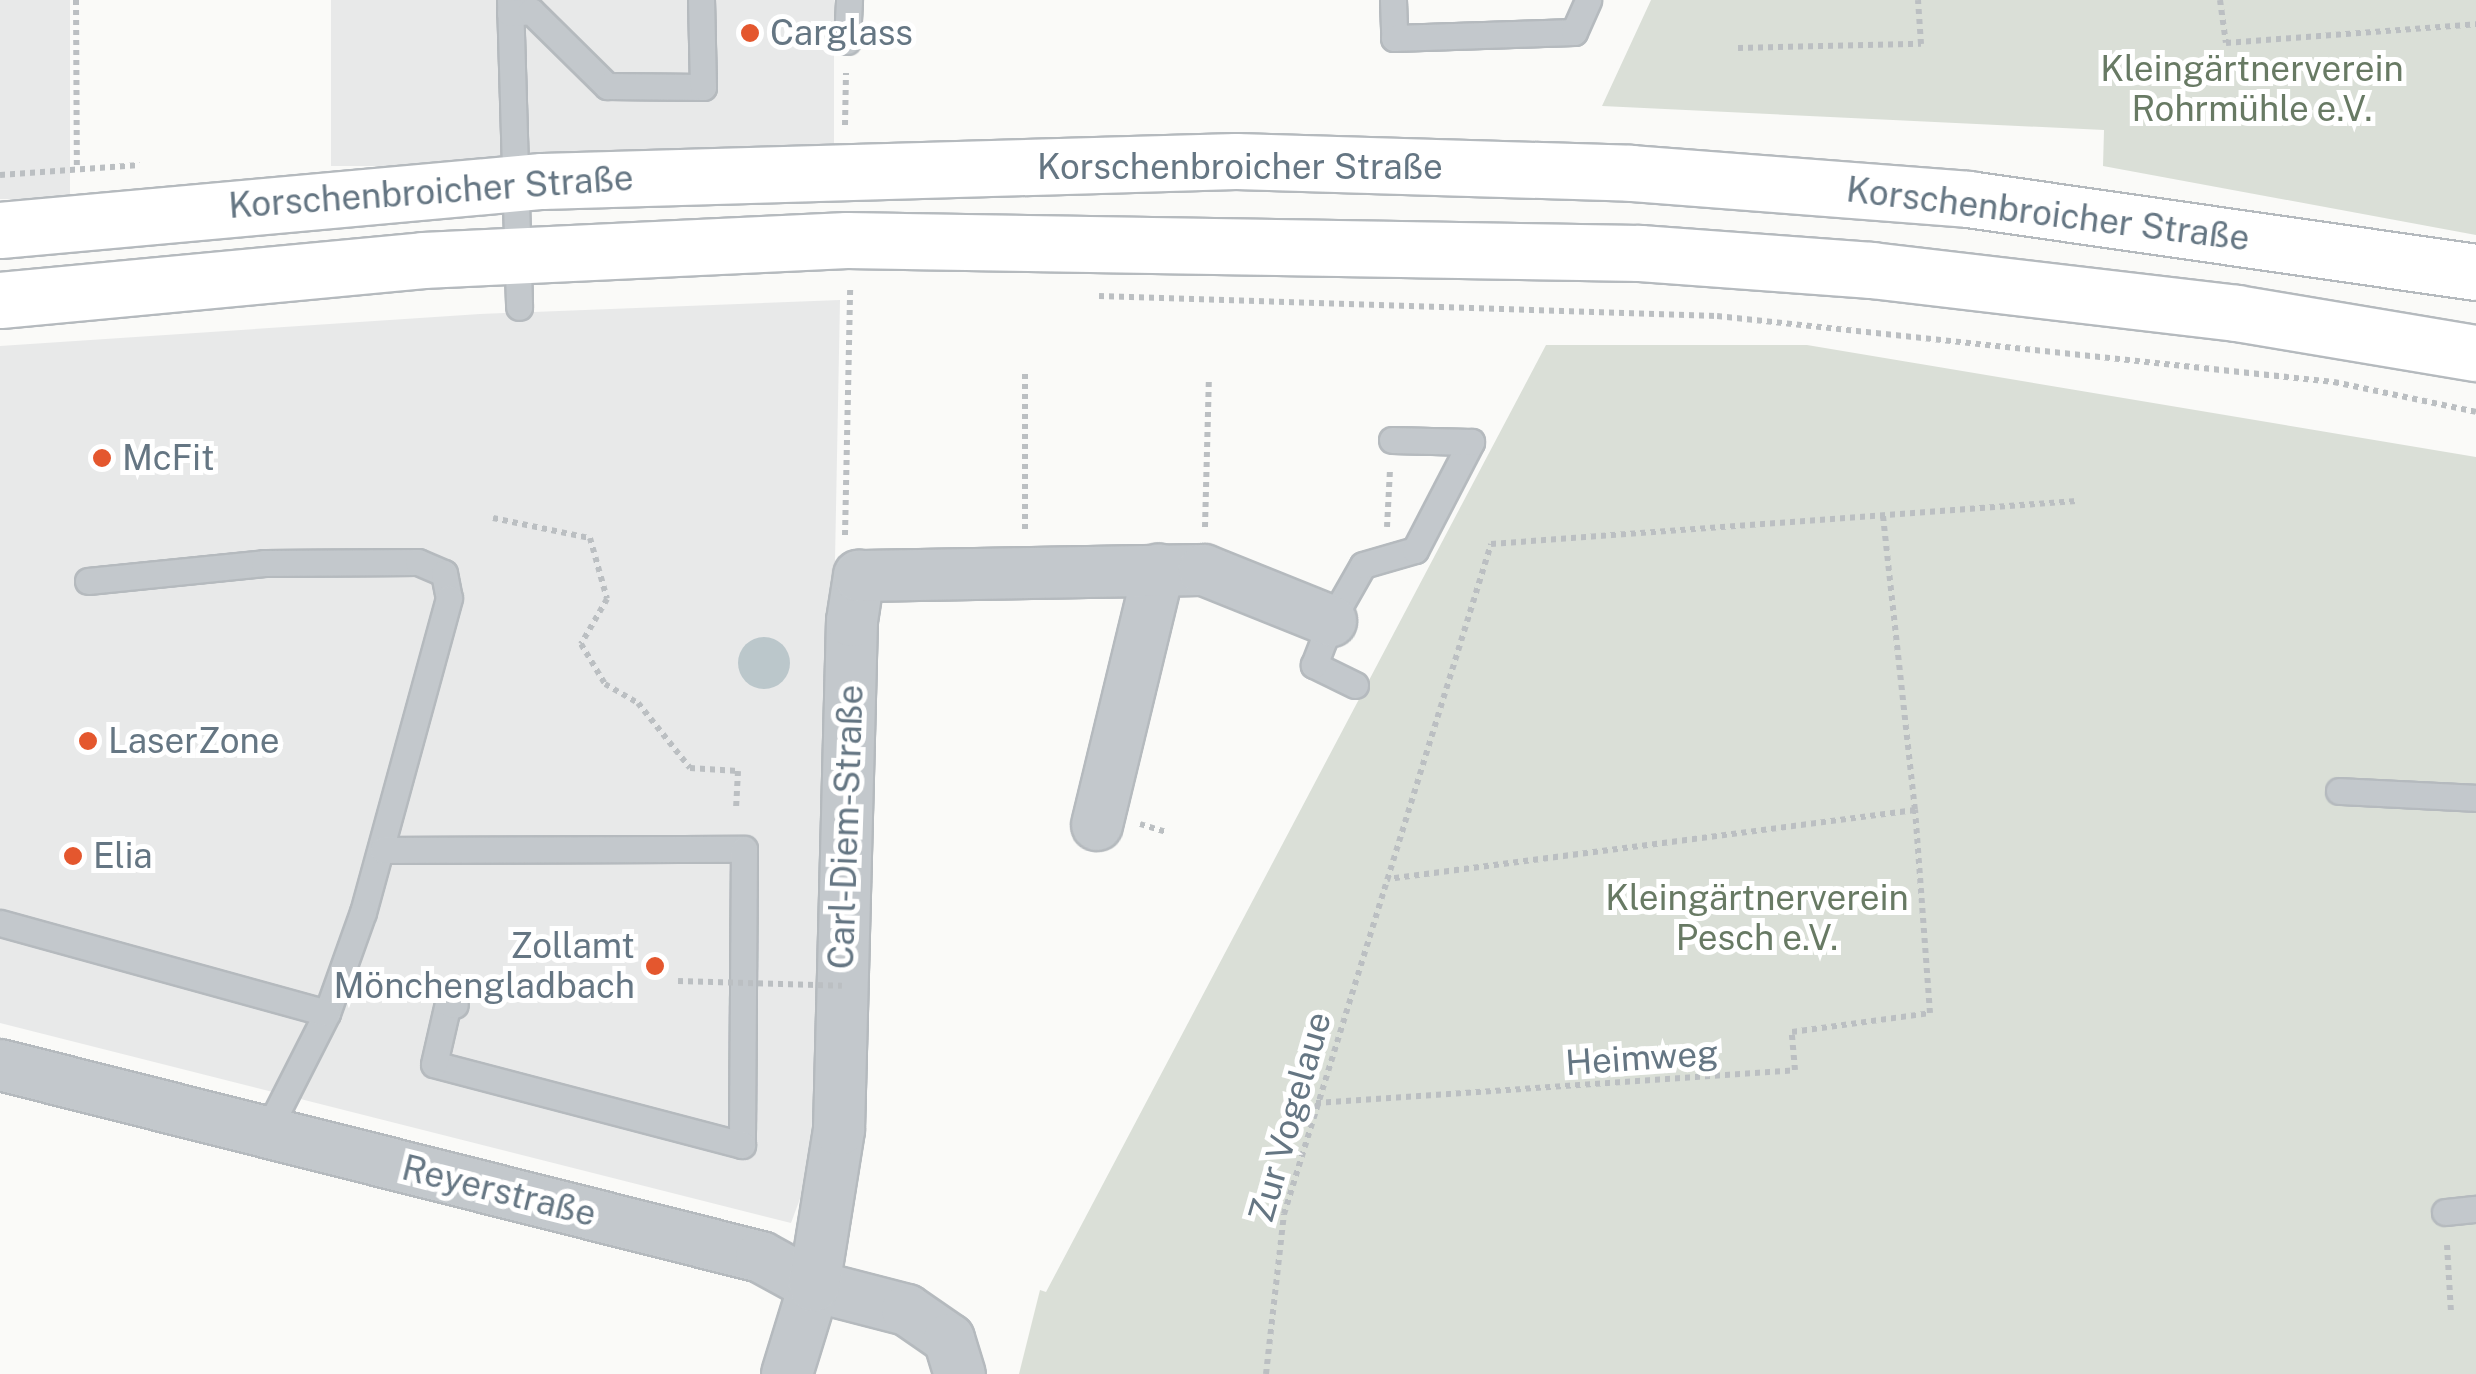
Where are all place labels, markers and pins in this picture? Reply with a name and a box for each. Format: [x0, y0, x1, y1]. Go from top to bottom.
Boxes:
place label: Carglass [770, 12, 913, 54]
marker: Carglass [739, 22, 761, 44]
place label: McFit [122, 437, 215, 479]
marker: McFit [91, 447, 113, 469]
place label: LaserZone [108, 720, 280, 762]
marker: LaserZone [77, 730, 99, 752]
place label: Elia [93, 835, 153, 877]
marker: Elia [62, 845, 84, 867]
place label: Zollamt Mönchengladbach [334, 925, 635, 1007]
marker: Zollamt Mönchengladbach [644, 955, 666, 977]

